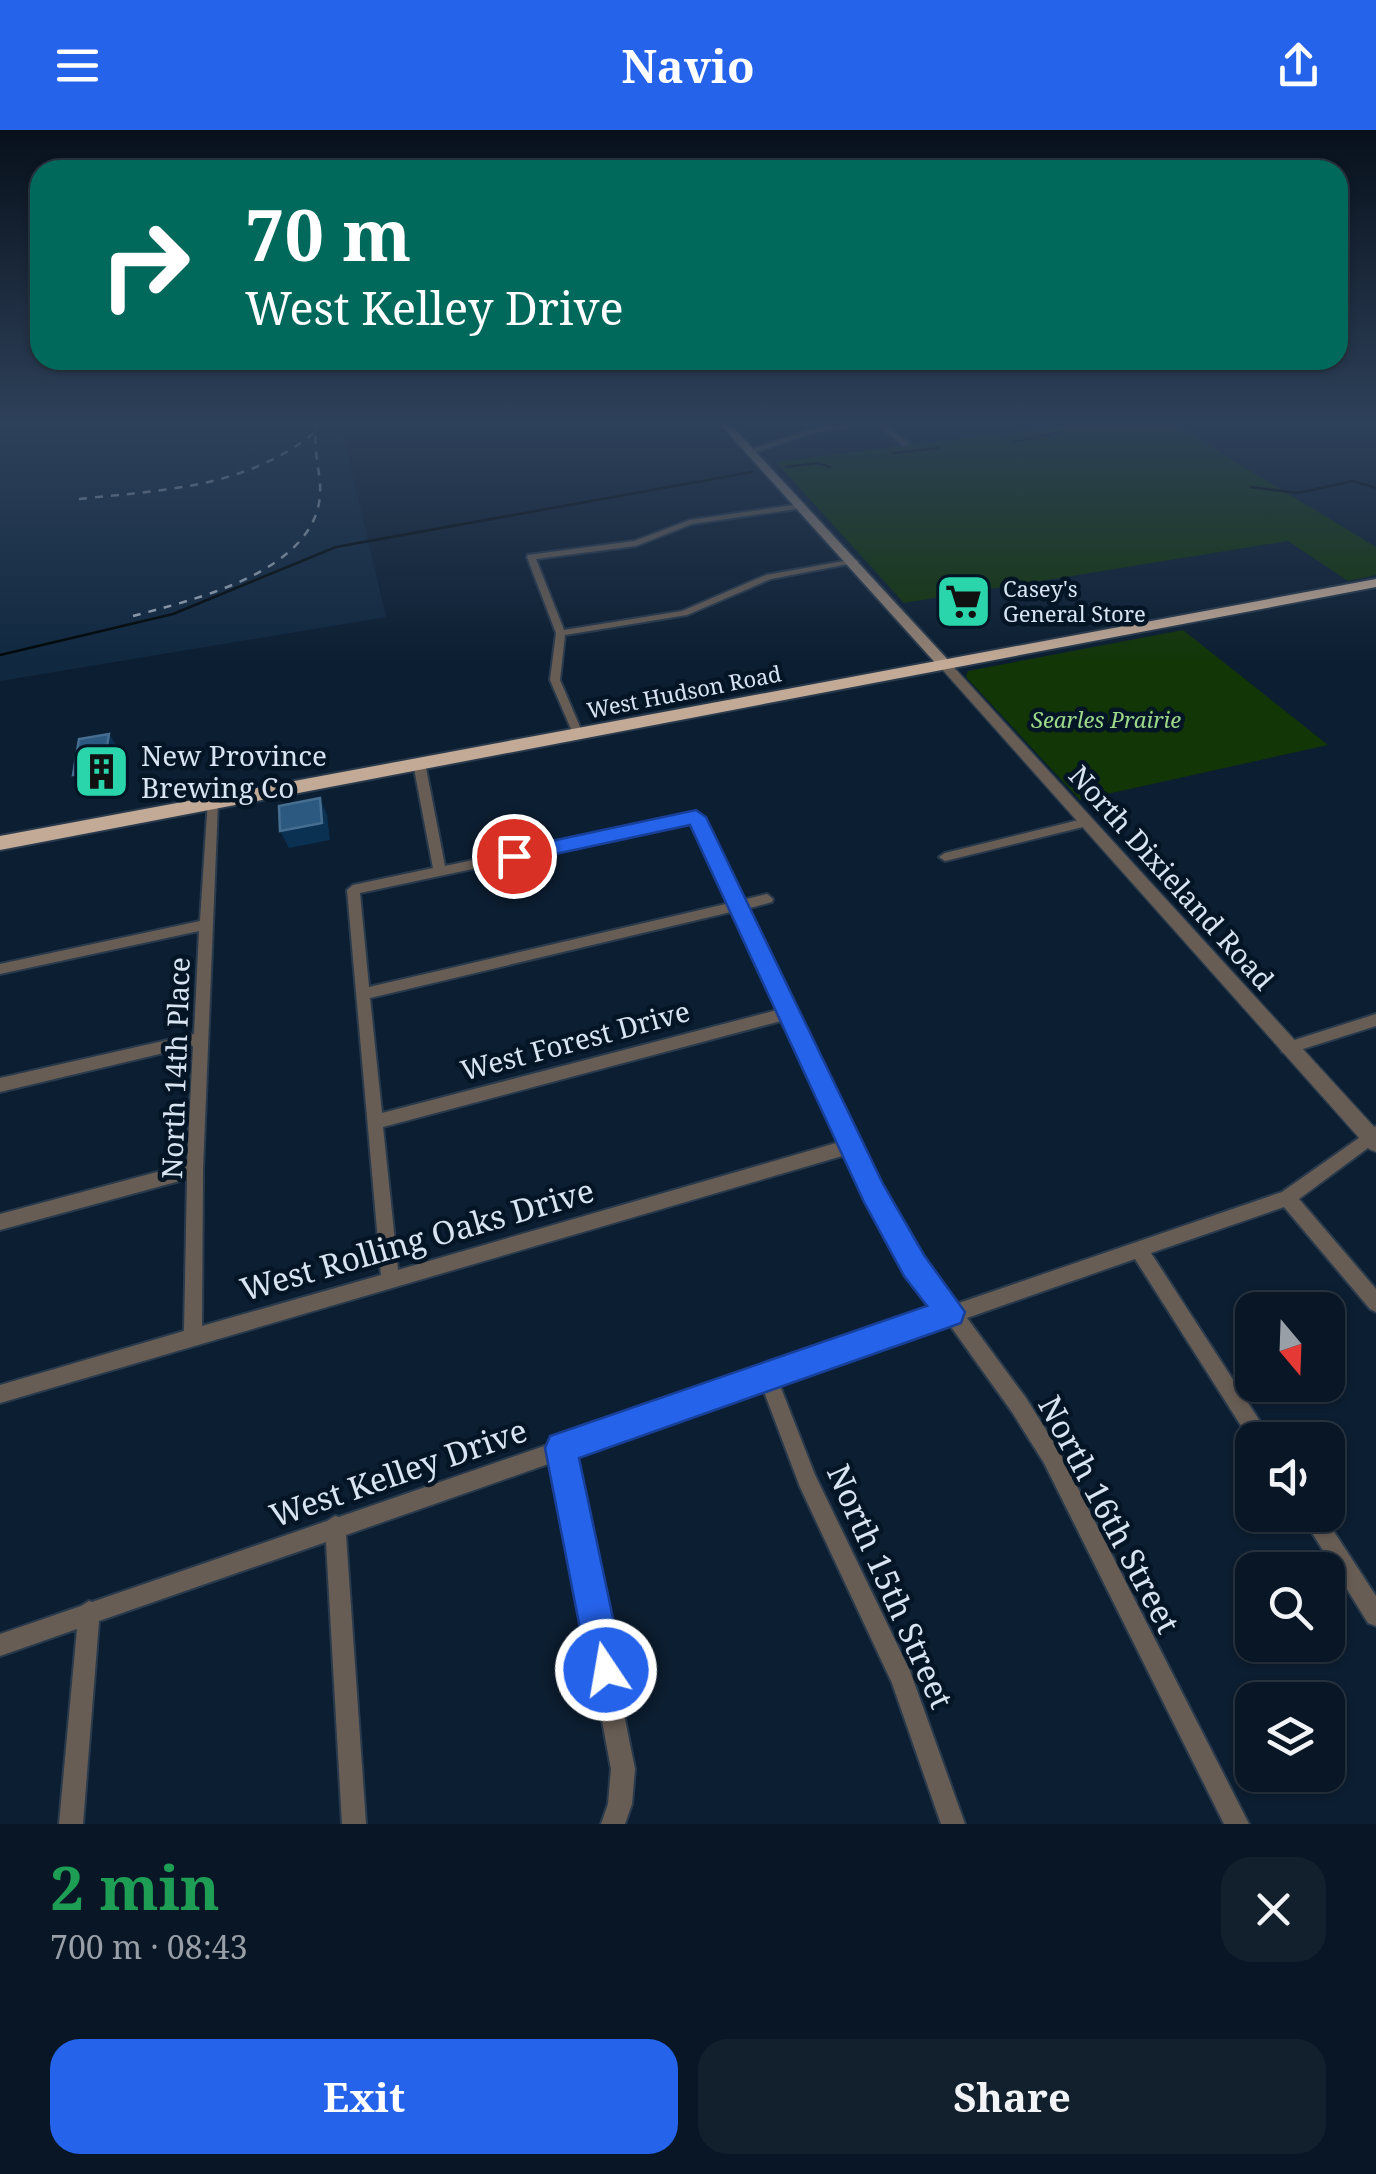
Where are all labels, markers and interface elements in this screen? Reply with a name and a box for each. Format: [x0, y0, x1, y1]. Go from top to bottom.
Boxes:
text: Navio [621, 35, 755, 96]
icon: menu [50, 38, 105, 93]
icon: share [1271, 38, 1326, 93]
text: 70 m [245, 186, 411, 282]
icon: right [80, 200, 210, 330]
text: West Kelley Drive [245, 277, 624, 338]
supermarket icon: Casey's General Store [934, 571, 994, 631]
place label: Casey's General Store [1003, 573, 1146, 628]
street label: West Hudson Road [584, 657, 784, 725]
park label: Searles Prairie [1031, 704, 1181, 734]
place label: New Province Brewing Co [141, 736, 327, 806]
building icon: New Province Brewing Co [72, 741, 132, 801]
street label: North Dixieland Road [1061, 757, 1283, 997]
pin [472, 814, 557, 899]
icon: arrive [487, 829, 542, 884]
street label: North 14th Place [152, 956, 198, 1180]
street label: West Forest Drive [456, 991, 694, 1089]
street label: West Rolling Oaks Drive [235, 1168, 599, 1310]
north arrow [1235, 1292, 1345, 1402]
map controls [1235, 1292, 1345, 1792]
street label: North 16th Street [1029, 1388, 1191, 1640]
street label: West Kelley Drive [264, 1408, 532, 1536]
button: sound [1235, 1422, 1345, 1532]
street label: North 15th Street [818, 1457, 964, 1715]
button: search [1235, 1552, 1345, 1662]
position arrow [554, 1618, 658, 1722]
button: layers [1235, 1682, 1345, 1792]
text: 2 min [50, 1846, 220, 1928]
button: close [1221, 1857, 1326, 1962]
text: 700 m · 08:43 [50, 1925, 248, 1968]
button: Exit [50, 2039, 678, 2154]
button: Share [698, 2039, 1326, 2154]

